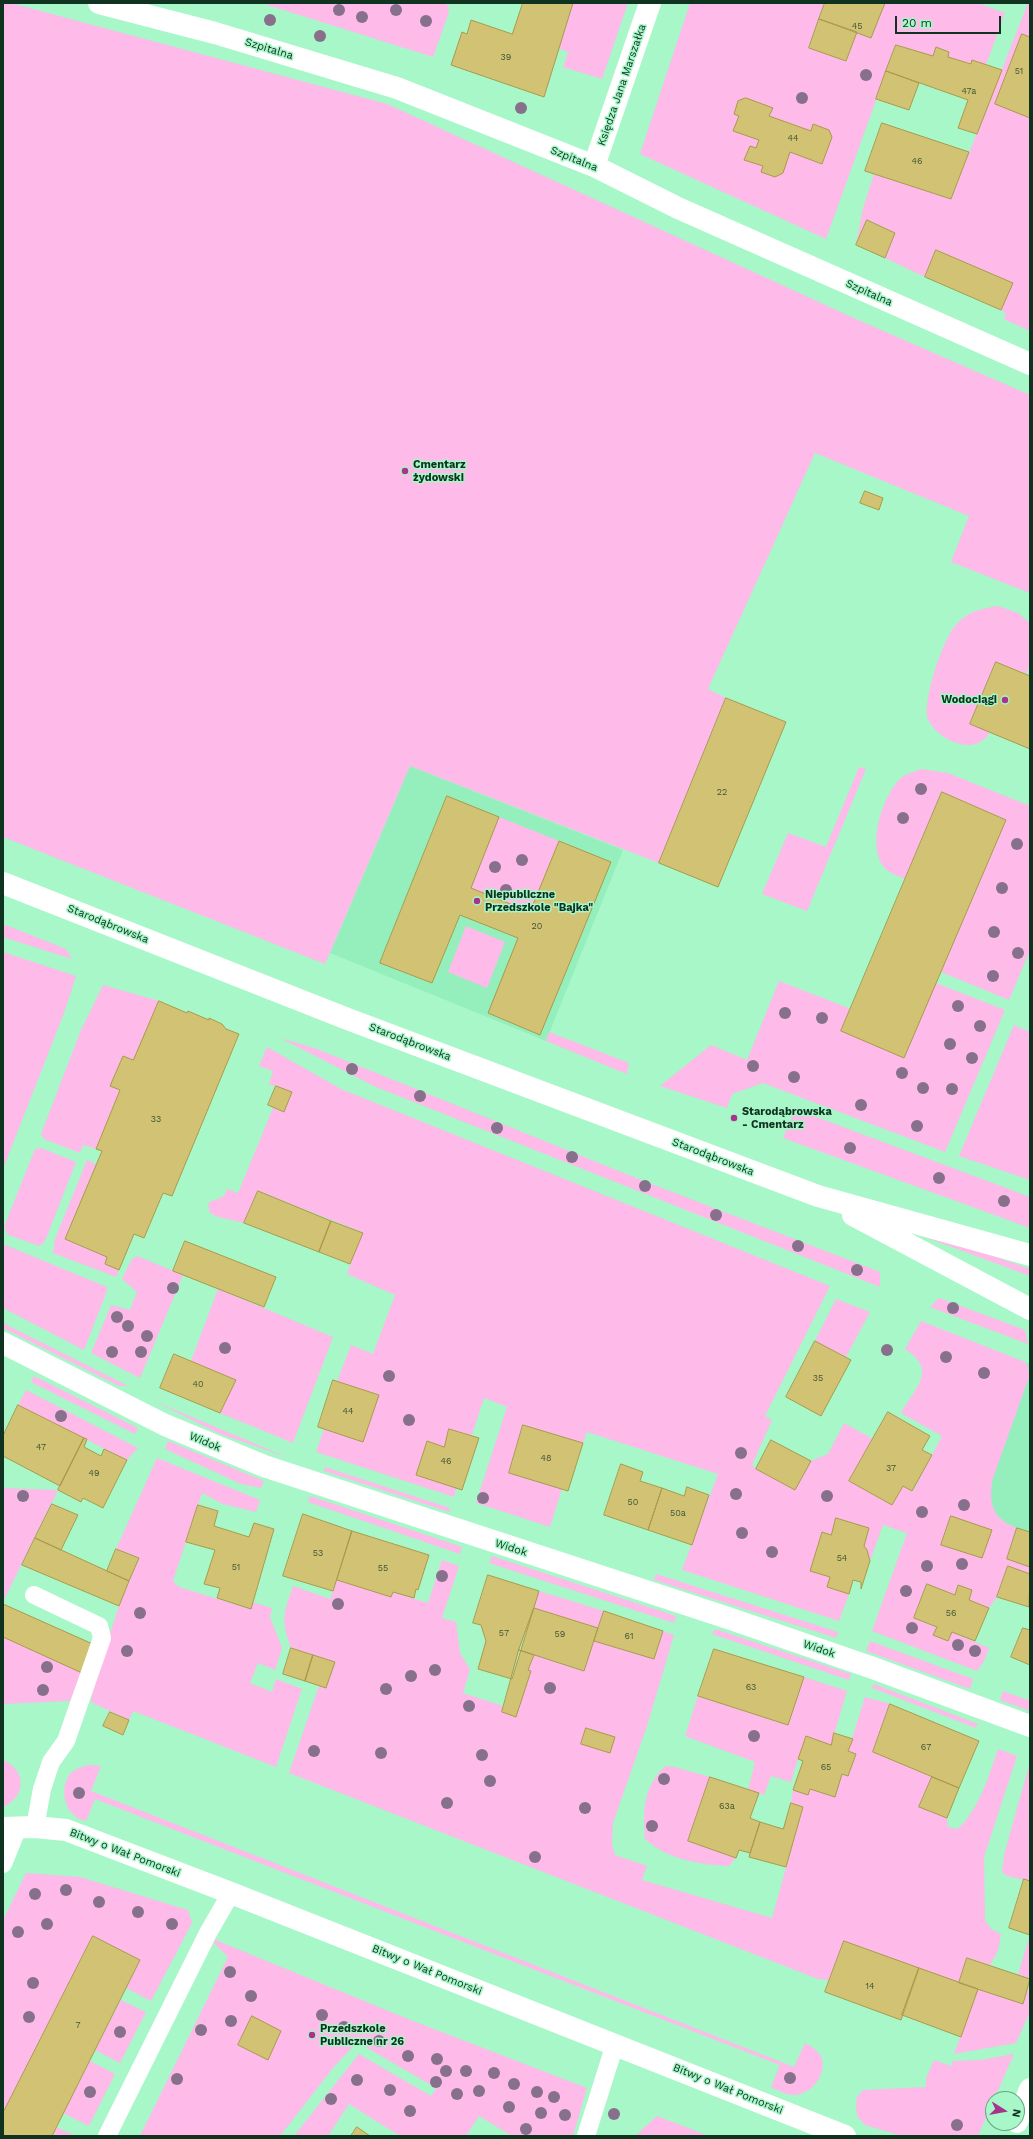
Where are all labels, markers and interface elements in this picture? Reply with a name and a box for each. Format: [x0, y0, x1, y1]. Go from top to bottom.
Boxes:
scale bar [897, 8, 1003, 34]
text: 20 m [902, 16, 932, 30]
house number: 45 [852, 21, 862, 31]
street label: Księdza Jana Marszałka [595, 22, 649, 148]
street label: Szpitalna [243, 35, 295, 63]
house number: 39 [501, 52, 511, 62]
house number: 51 [1015, 66, 1023, 76]
house number: 47a [962, 86, 976, 96]
house number: 44 [788, 133, 798, 143]
street label: Szpitalna [548, 144, 600, 174]
house number: 46 [912, 156, 922, 166]
street label: Szpitalna [844, 277, 894, 309]
place label: Cmentarz żydowski [413, 458, 466, 484]
marker: Cmentarz żydowski [400, 466, 410, 476]
place label: Wodociągi [941, 693, 997, 707]
marker: Wodociągi [1000, 695, 1010, 705]
house number: 22 [717, 787, 727, 797]
place label: Niepubliczne Przedszkole "Bajka" [485, 888, 593, 914]
marker: Niepubliczne Przedszkole "Bajka" [472, 896, 482, 906]
street label: Starodąbrowska [65, 902, 151, 946]
house number: 20 [532, 921, 542, 931]
street label: Starodąbrowska [367, 1020, 453, 1064]
place label: Starodąbrowska - Cmentarz [742, 1105, 832, 1131]
marker: Starodąbrowska - Cmentarz [729, 1113, 739, 1123]
house number: 33 [151, 1114, 161, 1124]
street label: Starodąbrowska [670, 1135, 756, 1179]
house number: 35 [813, 1373, 823, 1383]
house number: 40 [192, 1379, 204, 1389]
house number: 44 [343, 1406, 353, 1416]
street label: Widok [187, 1429, 223, 1455]
house number: 47 [36, 1442, 46, 1452]
house number: 48 [540, 1453, 552, 1463]
house number: 46 [441, 1456, 451, 1466]
house number: 37 [886, 1463, 896, 1473]
house number: 49 [88, 1468, 100, 1478]
house number: 50 [628, 1497, 638, 1507]
house number: 50a [670, 1508, 686, 1518]
street label: Widok [493, 1537, 529, 1559]
house number: 53 [313, 1548, 323, 1558]
house number: 54 [837, 1553, 847, 1563]
house number: 51 [232, 1562, 240, 1572]
house number: 55 [378, 1563, 388, 1573]
house number: 56 [946, 1608, 956, 1618]
house number: 57 [499, 1628, 509, 1638]
house number: 59 [555, 1629, 565, 1639]
house number: 61 [625, 1631, 633, 1641]
street label: Widok [801, 1637, 837, 1661]
house number: 63 [746, 1682, 756, 1692]
house number: 67 [921, 1742, 931, 1752]
house number: 65 [821, 1762, 831, 1772]
house number: 63a [719, 1801, 735, 1811]
street label: Bitwy o Wał Pomorski [68, 1826, 182, 1880]
street label: Bitwy o Wał Pomorski [370, 1942, 484, 1998]
house number: 14 [865, 1981, 875, 1991]
house number: 7 [75, 2020, 81, 2030]
place label: Przedszkole Publiczne nr 26 [320, 2022, 404, 2048]
marker: Przedszkole Publiczne nr 26 [307, 2030, 317, 2040]
street label: Bitwy o Wał Pomorski [671, 2061, 785, 2117]
north arrow [985, 2091, 1025, 2131]
text: N [1009, 2108, 1023, 2118]

